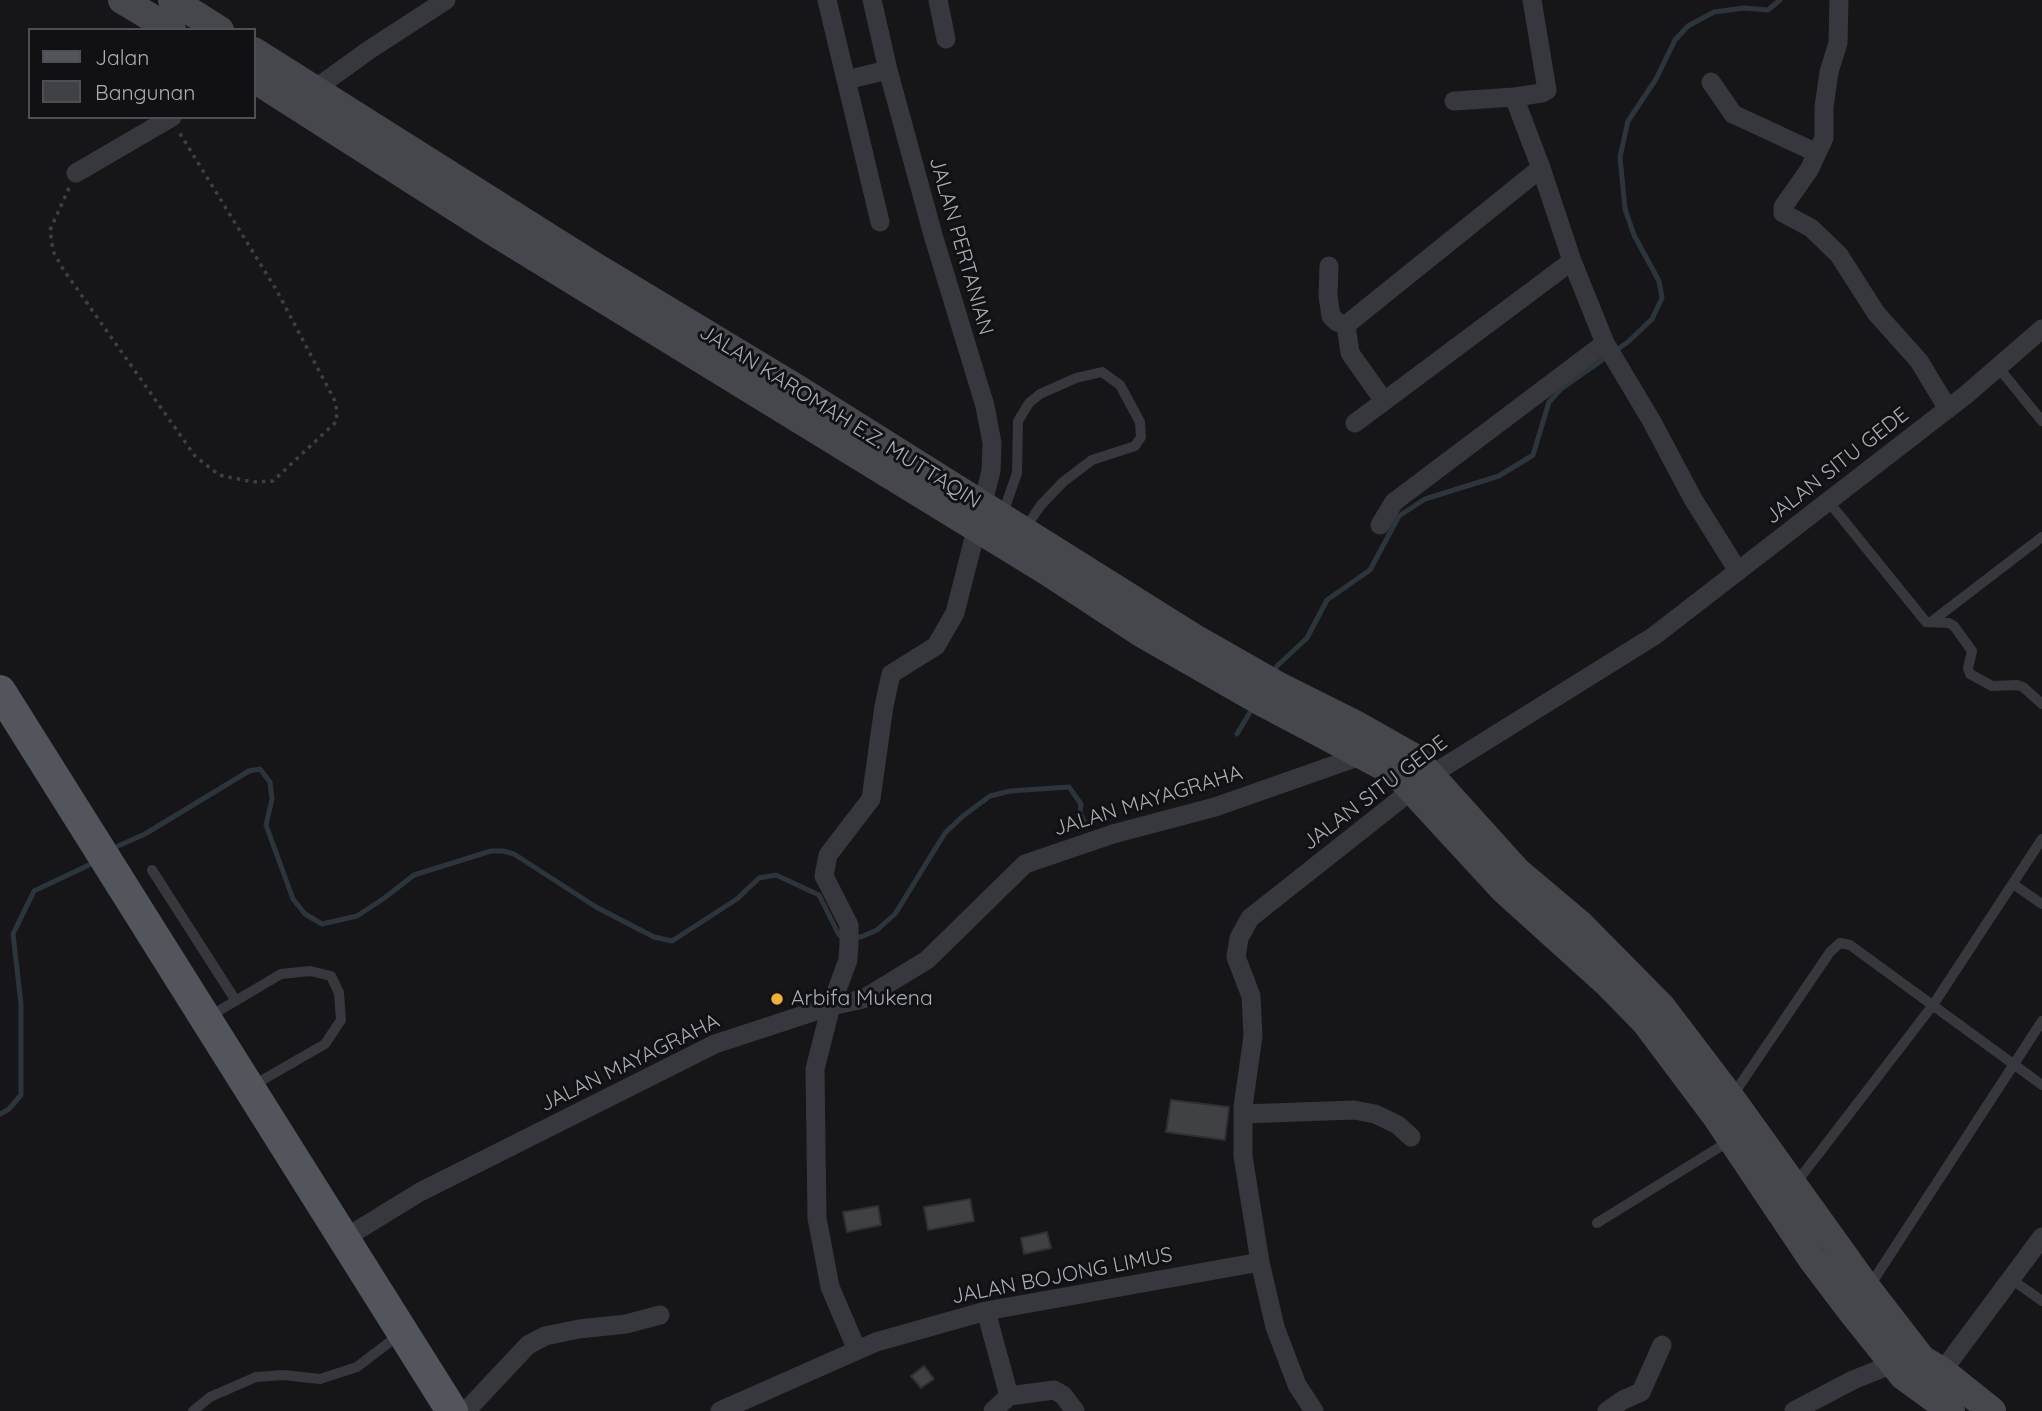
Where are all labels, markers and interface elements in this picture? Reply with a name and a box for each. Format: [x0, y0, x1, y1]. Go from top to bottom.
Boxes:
legend [28, 28, 256, 119]
text: Jalan [95, 44, 149, 70]
text: Bangunan [95, 79, 195, 105]
street label: JALAN PERTANIAN [924, 154, 998, 338]
street label: JALAN KAROMAH E.Z. MUTTAQIN [695, 320, 985, 514]
street label: JALAN SITU GEDE [1760, 402, 1914, 530]
street label: JALAN SITU GEDE [1298, 730, 1452, 856]
street label: JALAN MAYAGRAHA [1050, 760, 1246, 842]
place label: Arbifa Mukena [791, 986, 933, 1012]
marker: Arbifa Mukena [769, 991, 785, 1007]
street label: JALAN MAYAGRAHA [536, 1009, 724, 1117]
street label: JALAN BOJONG LIMUS [949, 1242, 1175, 1310]

